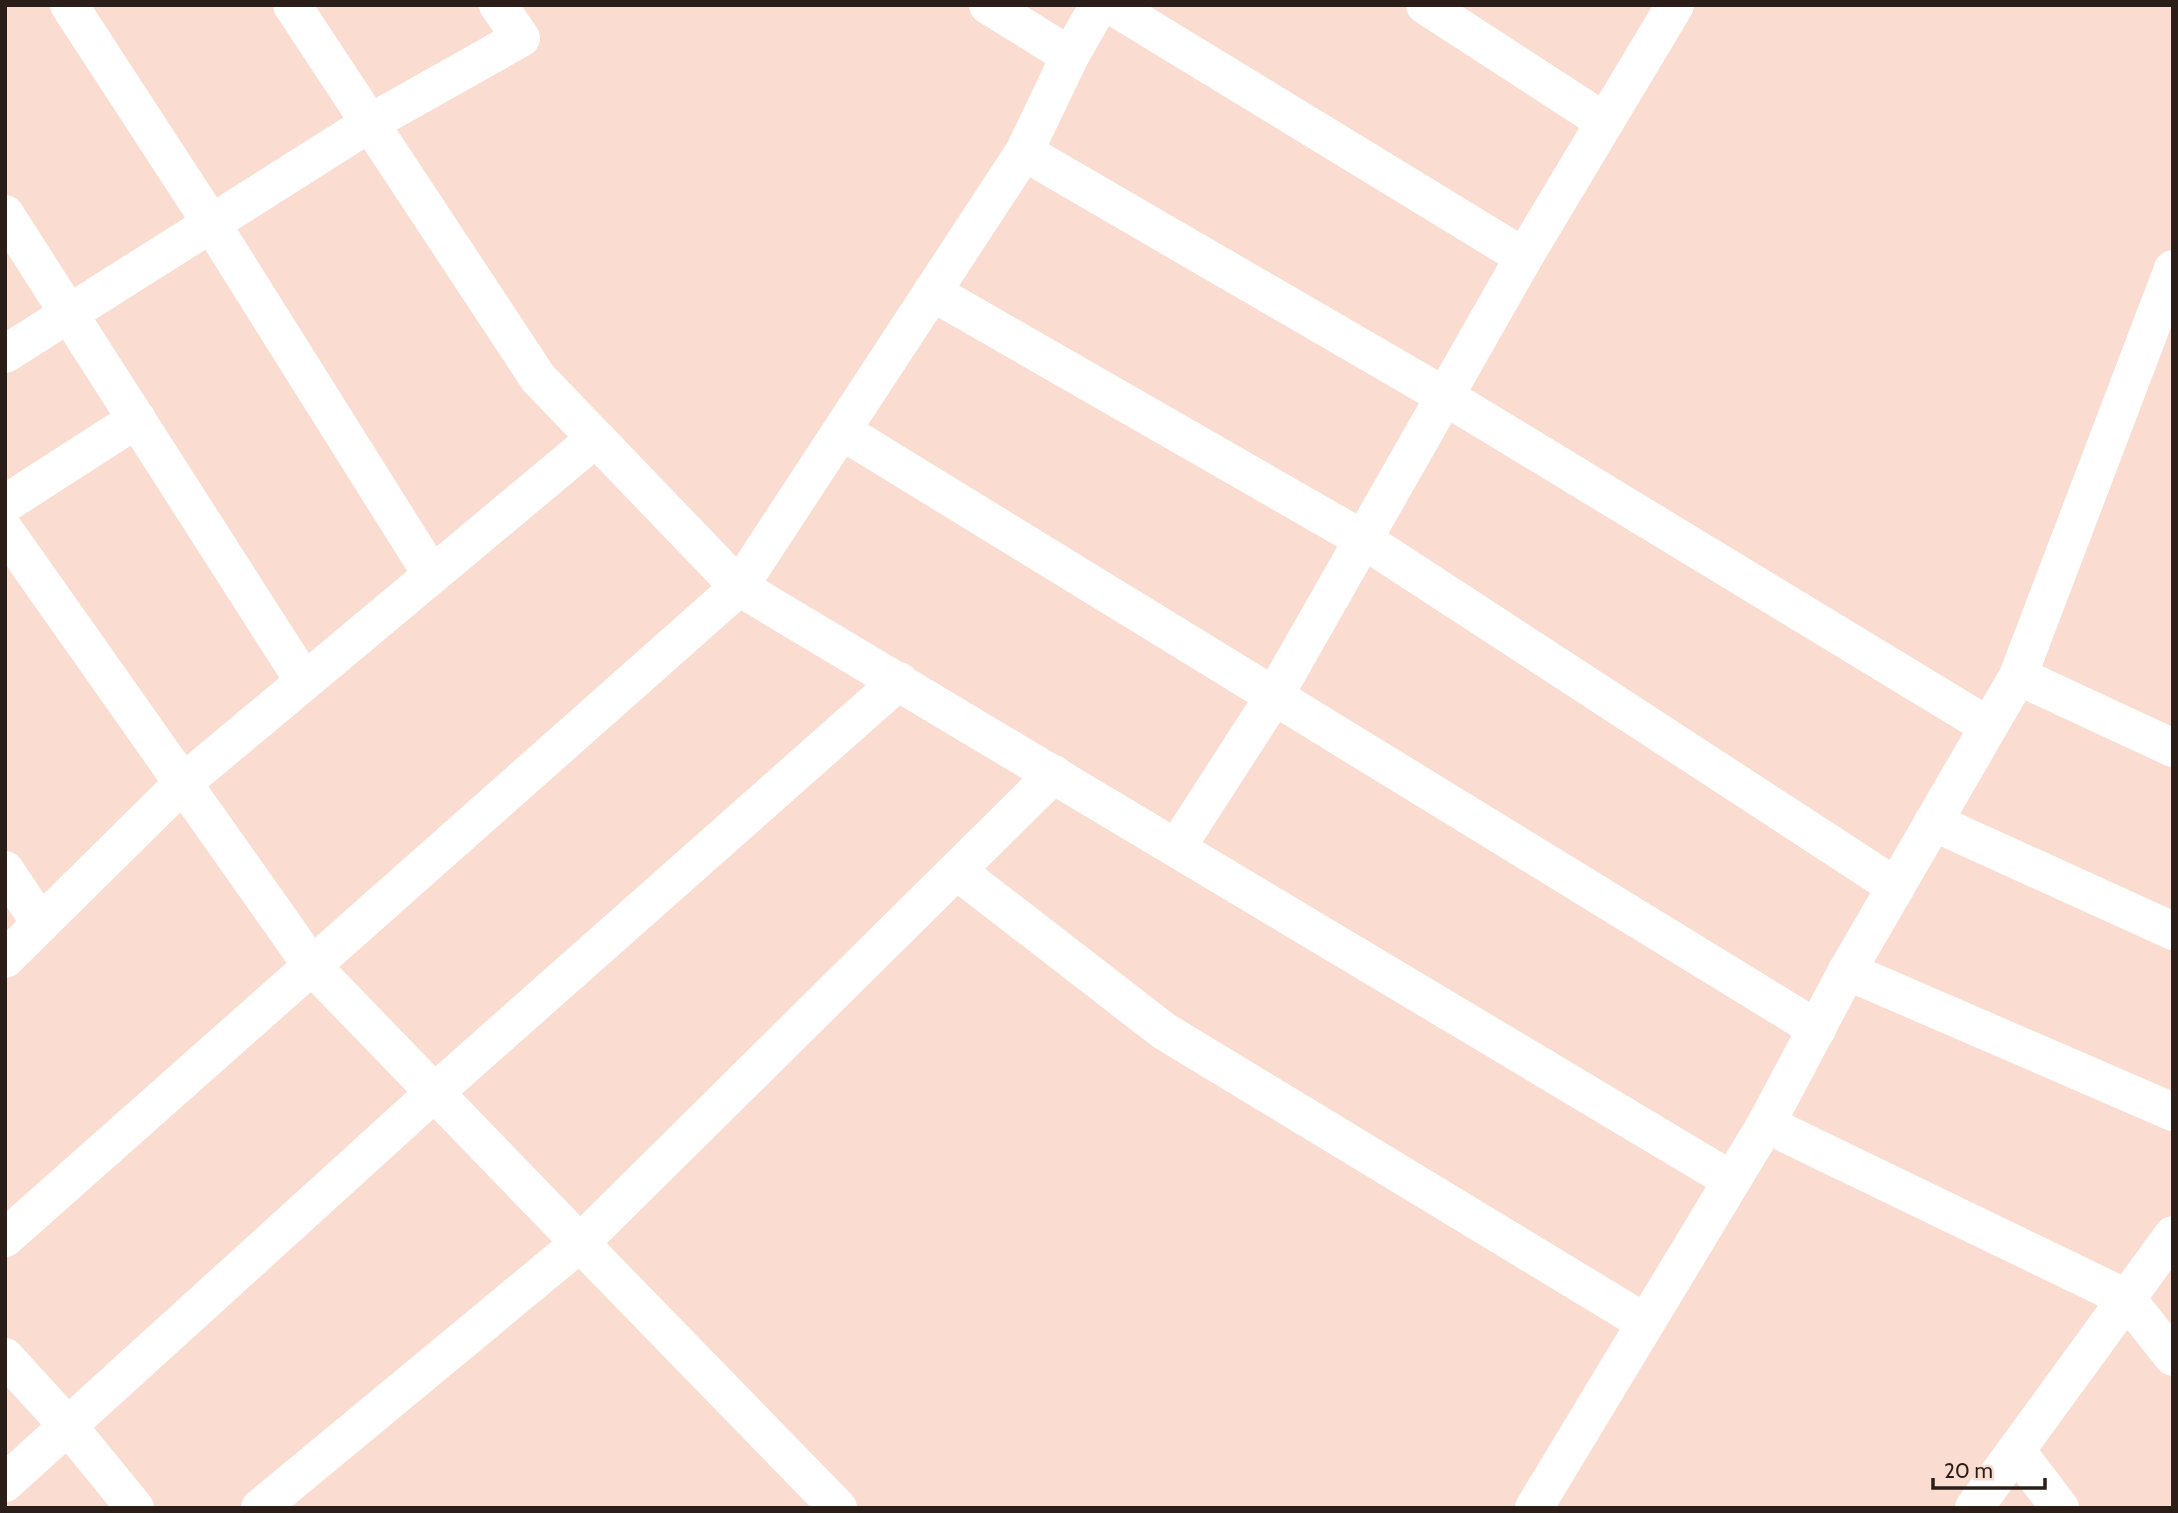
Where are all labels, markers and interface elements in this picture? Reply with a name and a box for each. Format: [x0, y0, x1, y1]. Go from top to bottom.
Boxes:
scale bar [1933, 1446, 2045, 1490]
text: 20 m [1944, 1458, 1993, 1483]

